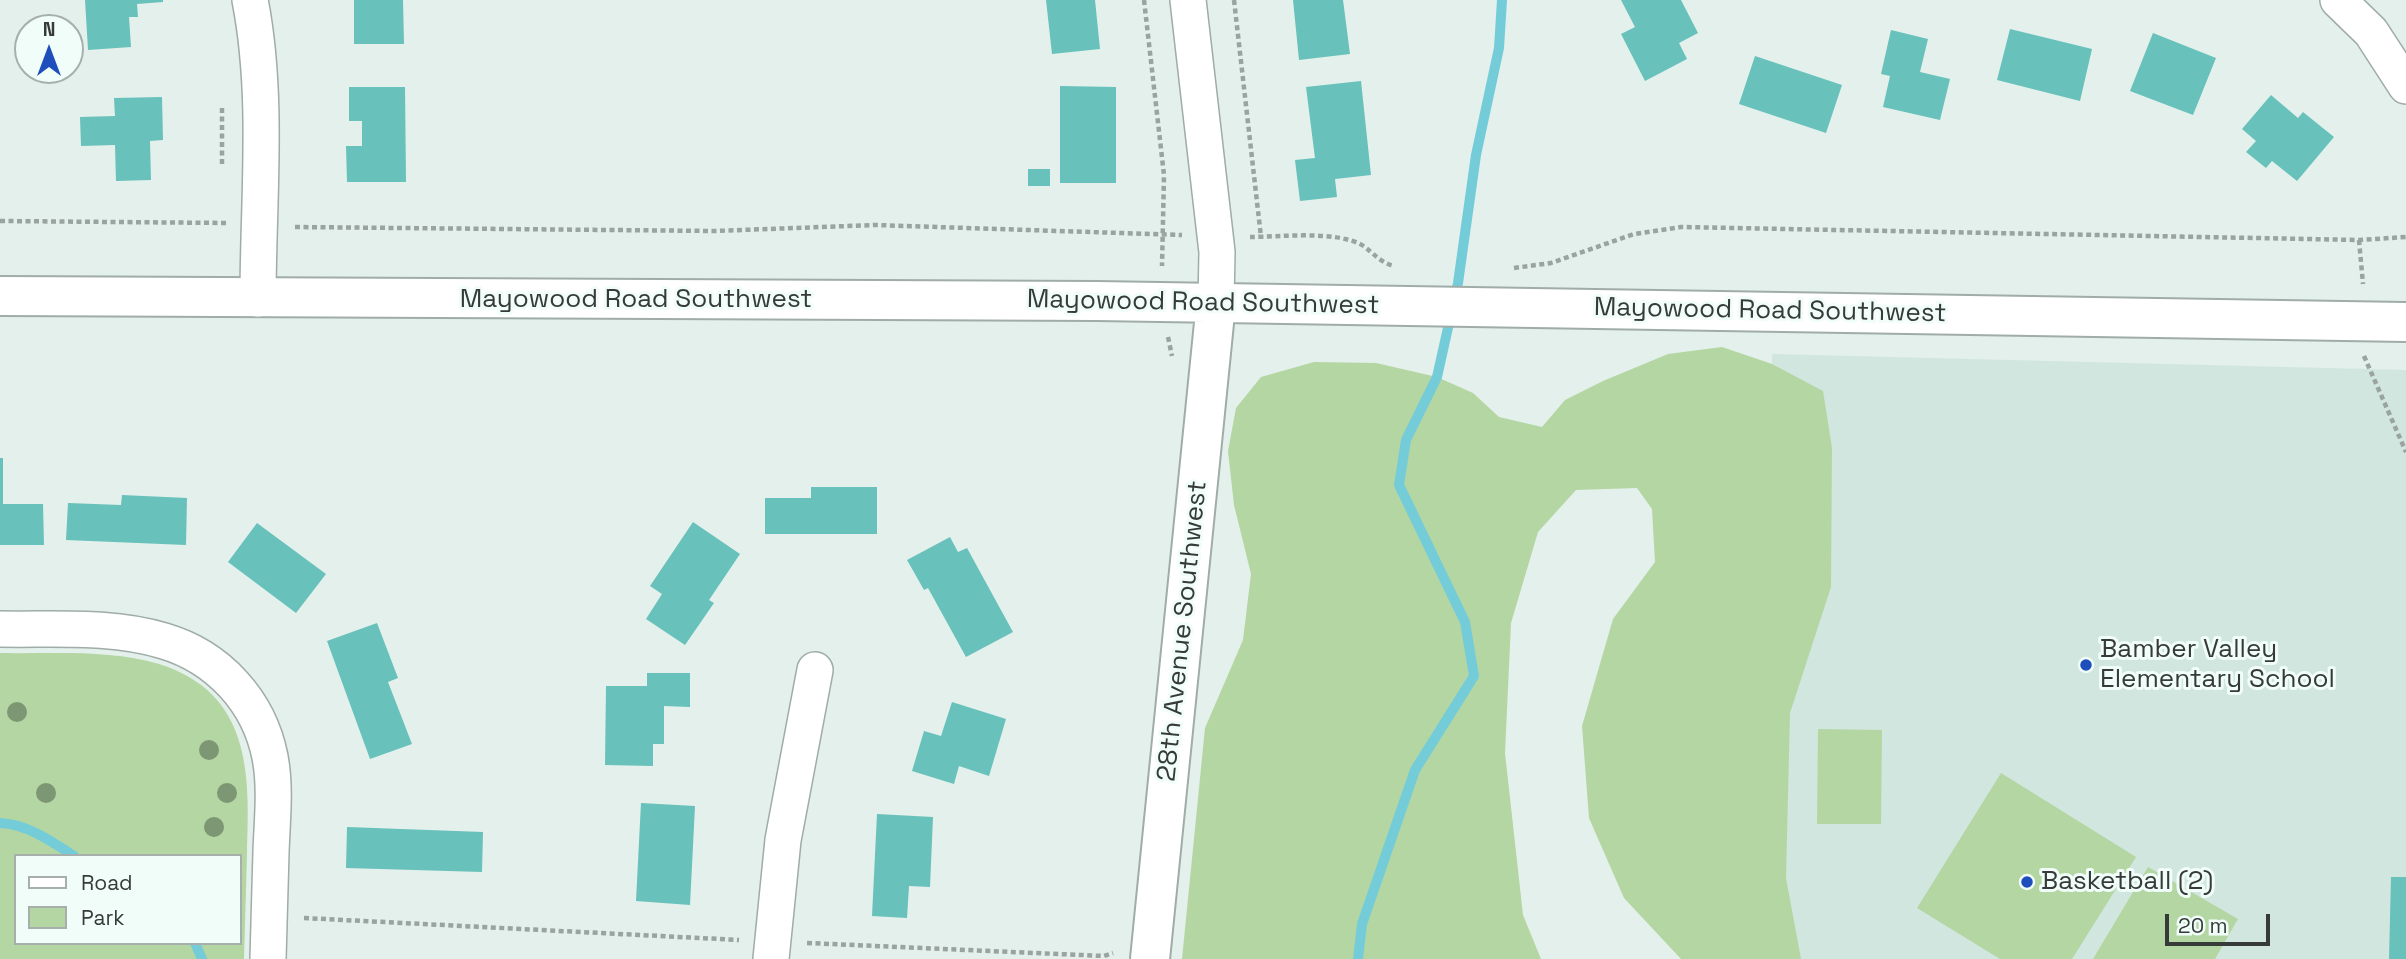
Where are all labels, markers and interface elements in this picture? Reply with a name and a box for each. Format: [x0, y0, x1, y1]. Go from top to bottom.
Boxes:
north arrow [14, 14, 84, 84]
text: N [43, 17, 55, 42]
street label: Mayowood Road Southwest [460, 284, 812, 316]
street label: Mayowood Road Southwest [1027, 284, 1379, 322]
street label: Mayowood Road Southwest [1594, 292, 1946, 330]
street label: 28th Avenue Southwest [1152, 479, 1214, 783]
place label: Bamber Valley Elementary School [2100, 634, 2335, 696]
marker: Bamber Valley Elementary School [2078, 657, 2094, 673]
legend [14, 854, 242, 945]
place label: Basketball (2) [2041, 866, 2213, 898]
text: Road [81, 869, 133, 896]
marker: Basketball (2) [2019, 874, 2035, 890]
scale bar [2168, 900, 2273, 944]
text: Park [81, 904, 125, 931]
text: 20 m [2178, 912, 2228, 939]

